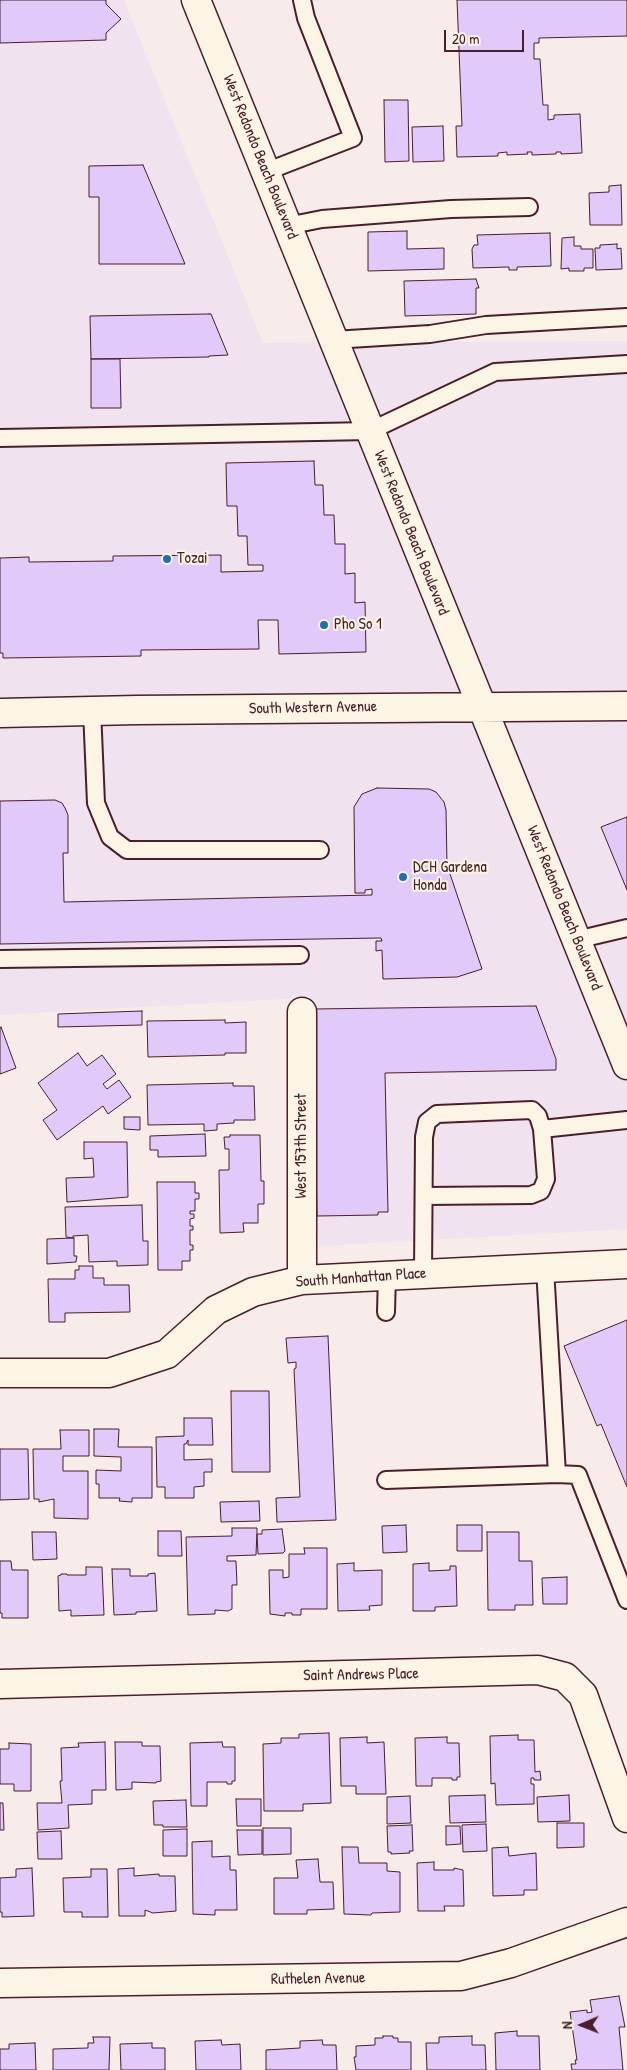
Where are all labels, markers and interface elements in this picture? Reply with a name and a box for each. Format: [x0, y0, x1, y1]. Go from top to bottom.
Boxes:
scale bar [447, 20, 527, 52]
text: 20 m [452, 28, 479, 49]
street label: West Redondo Beach Boulevard [218, 72, 302, 242]
street label: West Redondo Beach Boulevard [369, 448, 453, 618]
place label: Tozai [177, 549, 208, 569]
marker: Tozai [161, 553, 173, 565]
place label: Pho So 1 [334, 615, 382, 635]
marker: Pho So 1 [318, 619, 330, 631]
street label: South Western Avenue [249, 697, 377, 719]
street label: West Redondo Beach Boulevard [522, 823, 606, 993]
place label: DCH Gardena Honda [413, 858, 487, 896]
marker: DCH Gardena Honda [397, 871, 409, 883]
street label: West 157th Street [292, 1093, 312, 1199]
street label: South Manhattan Place [295, 1264, 427, 1292]
street label: Saint Andrews Place [303, 1664, 419, 1686]
street label: Ruthelen Avenue [271, 1969, 365, 1989]
north arrow [557, 2000, 607, 2050]
text: N [557, 2021, 576, 2029]

